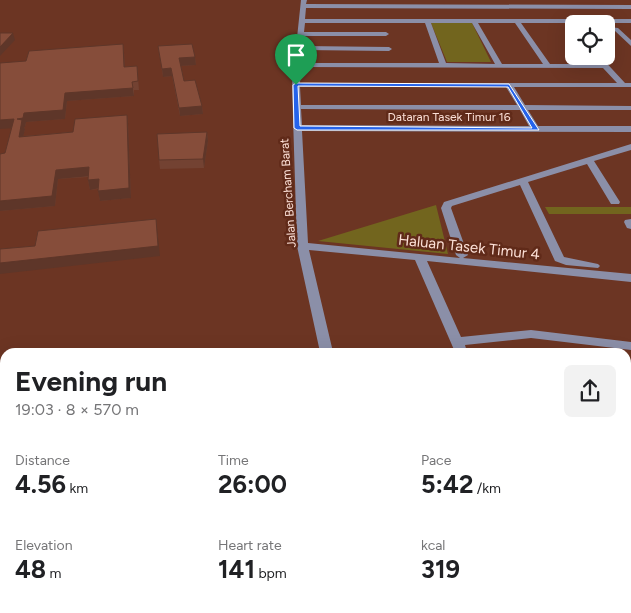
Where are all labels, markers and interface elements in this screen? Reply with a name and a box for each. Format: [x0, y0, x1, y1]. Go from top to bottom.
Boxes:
map controls [565, 15, 615, 65]
button: locate [565, 15, 615, 65]
pin [275, 34, 317, 85]
icon: arrive [282, 41, 310, 69]
street label: Dataran Tasek Timur 16 [388, 110, 511, 124]
street label: Jalan Bercham Barat [277, 138, 299, 248]
street label: Haluan Tasek Timur 4 [397, 231, 541, 263]
text: Evening run [15, 364, 167, 398]
button: share [564, 365, 616, 417]
text: 19:03 · 8 × 570 m [15, 400, 139, 419]
text: Distance [15, 452, 70, 469]
text: Time [218, 452, 249, 469]
text: Pace [421, 452, 451, 469]
text: 4.56 [15, 469, 66, 499]
text: 26:00 [218, 469, 287, 499]
text: 5:42 [421, 469, 473, 499]
text: km [66, 480, 88, 497]
text: /km [473, 480, 501, 497]
text: Elevation [15, 537, 73, 554]
text: Heart rate [218, 537, 282, 554]
text: kcal [421, 537, 445, 554]
text: 48 [15, 554, 46, 584]
text: 141 [218, 554, 255, 584]
text: 319 [421, 554, 460, 584]
text: m [46, 565, 62, 582]
text: bpm [255, 565, 287, 582]

